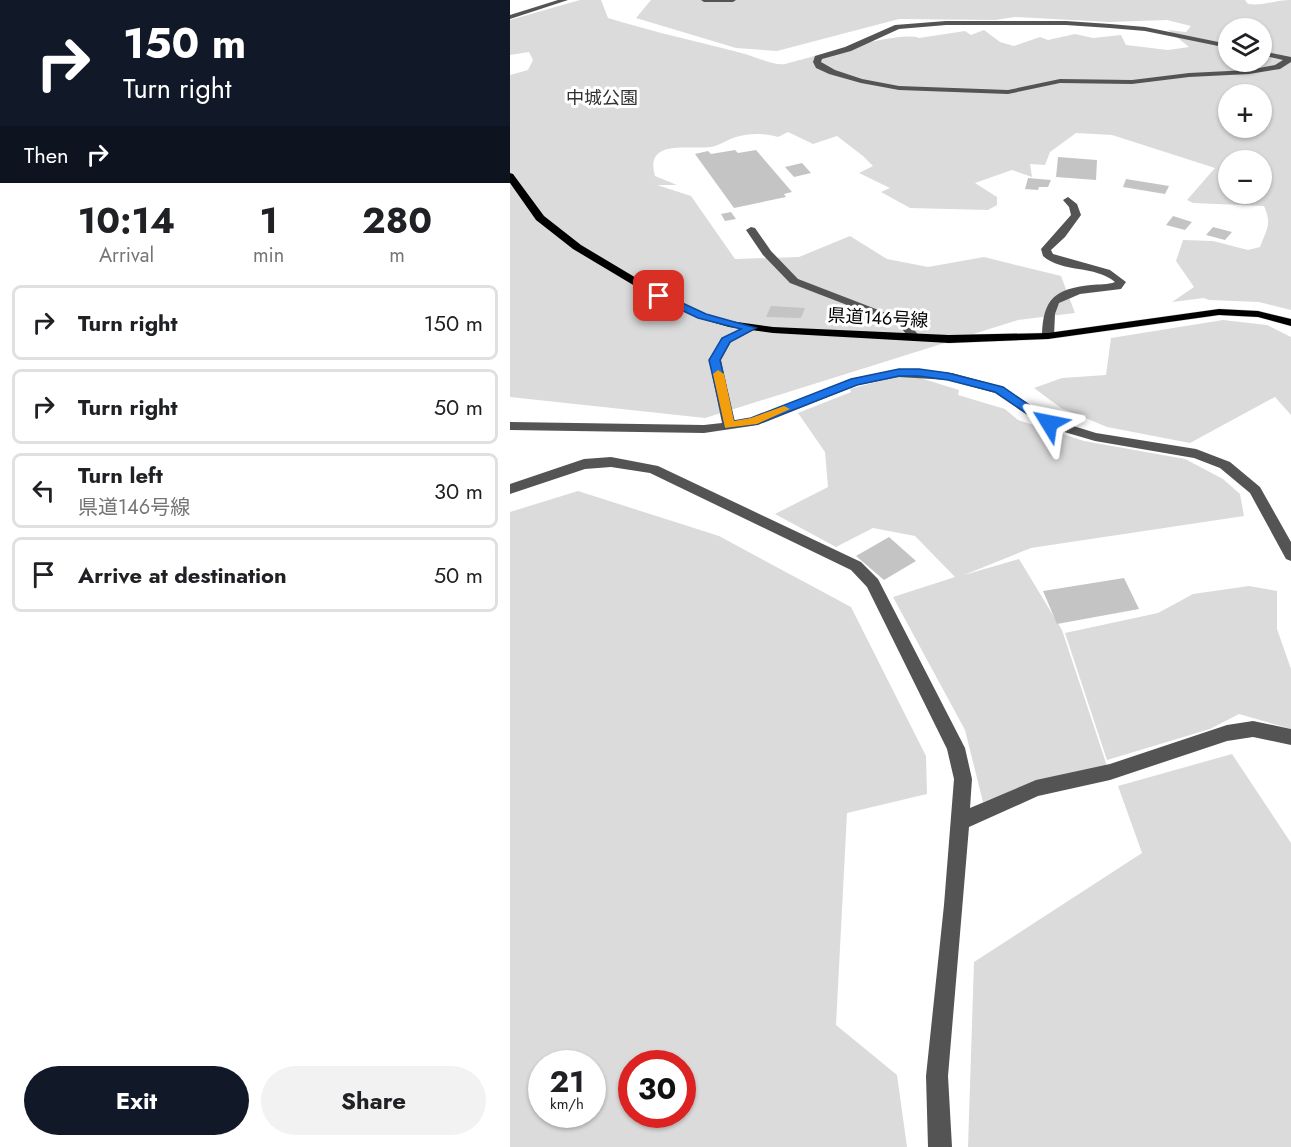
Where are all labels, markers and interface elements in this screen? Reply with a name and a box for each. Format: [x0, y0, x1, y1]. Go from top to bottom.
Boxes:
text: 150 m [123, 13, 246, 74]
map controls [1218, 18, 1272, 204]
button: layers [1218, 18, 1272, 72]
icon: right [24, 24, 102, 102]
text: Turn right [123, 69, 231, 108]
button: + [1218, 84, 1272, 138]
park label: 中城公園 [566, 85, 638, 111]
icon: right [81, 138, 114, 171]
text: Then [24, 139, 69, 171]
button: − [1218, 150, 1272, 204]
text: 10:14 [78, 194, 175, 246]
text: 1 [259, 194, 278, 246]
text: 280 [362, 194, 432, 246]
text: Arrival [99, 241, 154, 270]
text: min [253, 241, 284, 270]
text: m [389, 241, 405, 270]
pin [633, 270, 684, 321]
icon: arrive [642, 279, 675, 312]
street label: 県道146号線 [827, 302, 929, 334]
icon: right [27, 306, 60, 339]
text: Turn right [78, 307, 178, 339]
text: 150 m [424, 307, 483, 339]
icon: right [27, 390, 60, 423]
text: Turn right [78, 391, 178, 423]
text: 50 m [434, 391, 483, 423]
position arrow [1017, 391, 1081, 455]
text: Turn left [78, 459, 163, 491]
icon: left [27, 474, 60, 507]
text: 30 m [434, 475, 483, 507]
text: 県道146号線 [78, 493, 190, 522]
icon: arrive [27, 558, 60, 591]
text: Arrive at destination [78, 559, 287, 591]
text: 50 m [434, 559, 483, 591]
speed limit sign: 30 [618, 1050, 696, 1128]
text: 21 [550, 1060, 584, 1103]
button: Exit [24, 1066, 249, 1135]
button: Share [261, 1066, 486, 1135]
text: km/h [550, 1093, 584, 1115]

